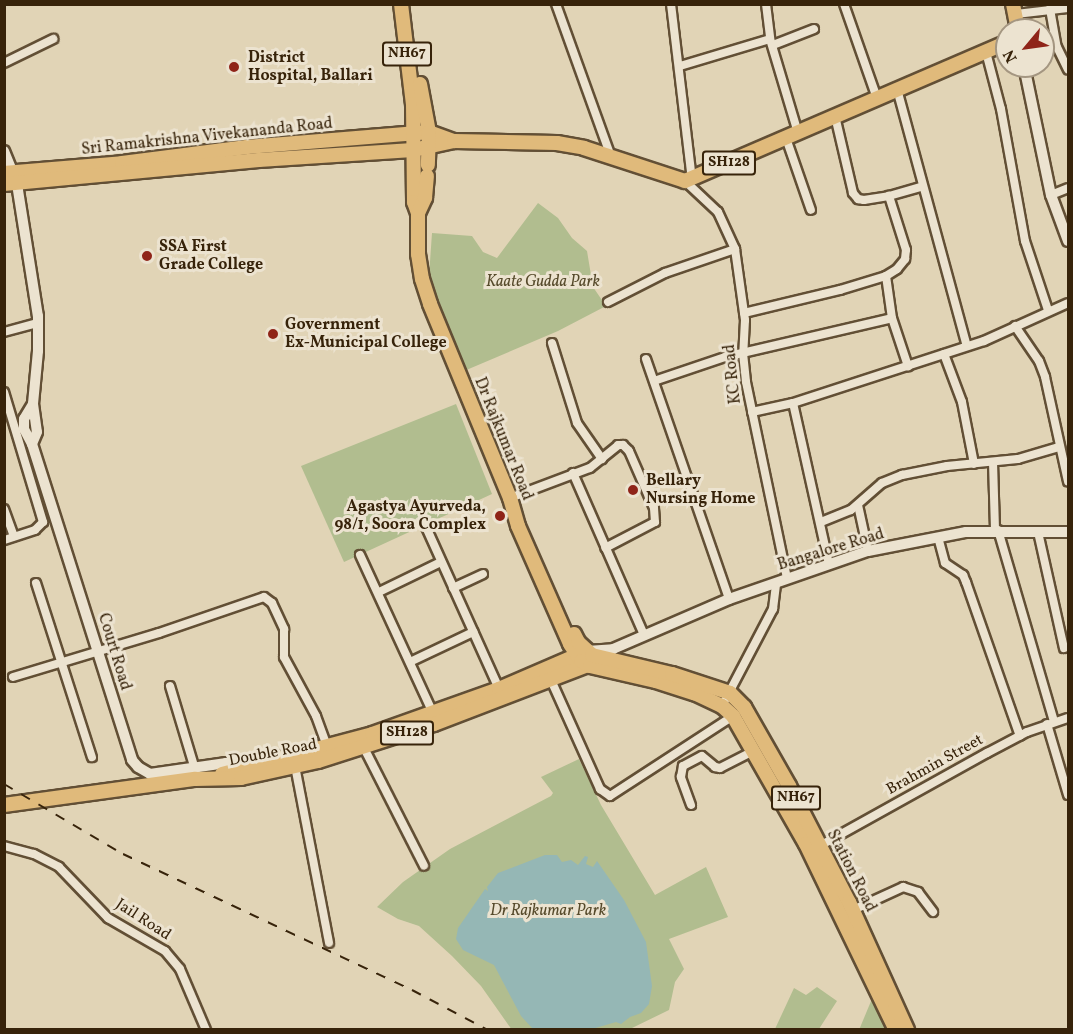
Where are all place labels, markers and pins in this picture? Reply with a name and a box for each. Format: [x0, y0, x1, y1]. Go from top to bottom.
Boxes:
place label: District Hospital, Ballari [248, 48, 373, 86]
marker: District Hospital, Ballari [225, 58, 243, 76]
place label: SSA First Grade College [159, 237, 263, 275]
marker: SSA First Grade College [140, 249, 154, 263]
place label: Government Ex-Municipal College [285, 315, 447, 353]
marker: Government Ex-Municipal College [266, 327, 280, 341]
place label: Bellary Nursing Home [646, 471, 755, 509]
marker: Bellary Nursing Home [624, 481, 642, 499]
place label: Agastya Ayurveda, 98/1, Soora Complex [334, 497, 486, 535]
marker: Agastya Ayurveda, 98/1, Soora Complex [491, 507, 509, 525]

